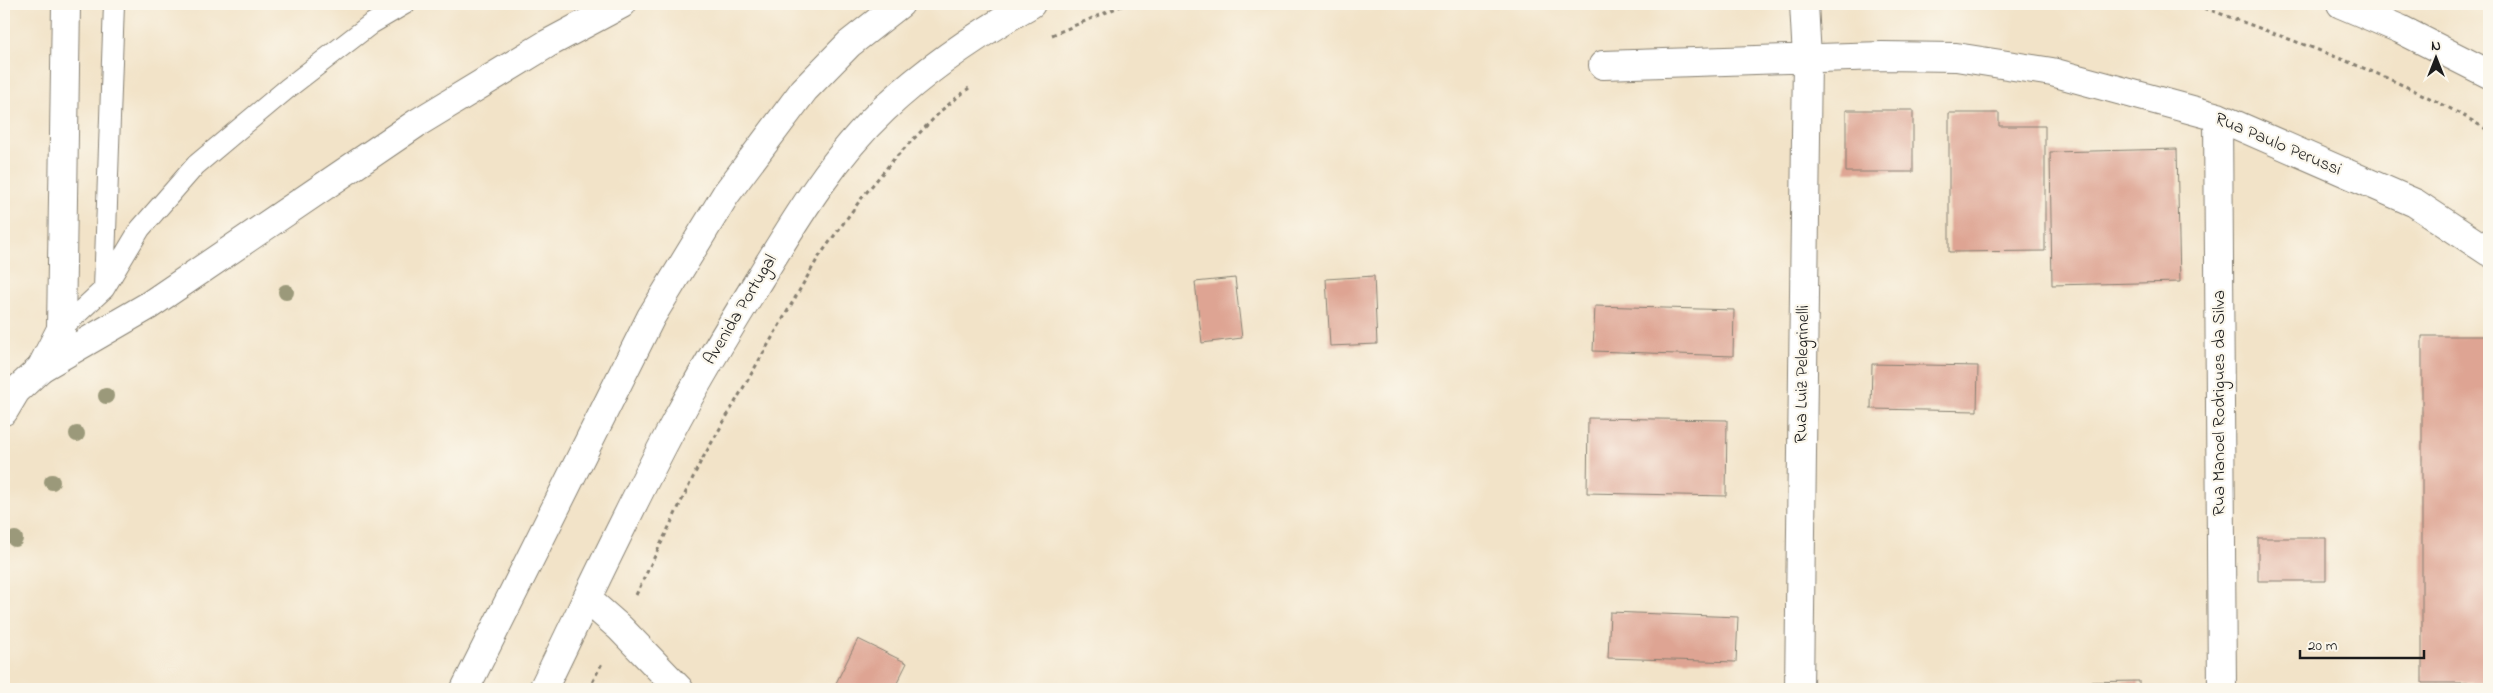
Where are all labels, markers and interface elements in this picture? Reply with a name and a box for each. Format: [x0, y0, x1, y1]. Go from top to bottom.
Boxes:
north arrow [2410, 32, 2460, 82]
text: N [2431, 36, 2441, 57]
street label: Rua Paulo Perussi [2211, 107, 2345, 183]
street label: Avenida Portugal [698, 250, 785, 371]
street label: Rua Manoel Rodrigues da Silva [2207, 290, 2234, 516]
street label: Rua Luiz Pelegrinelli [1789, 305, 1818, 443]
scale bar [2300, 628, 2424, 660]
text: 20 m [2308, 635, 2338, 657]

